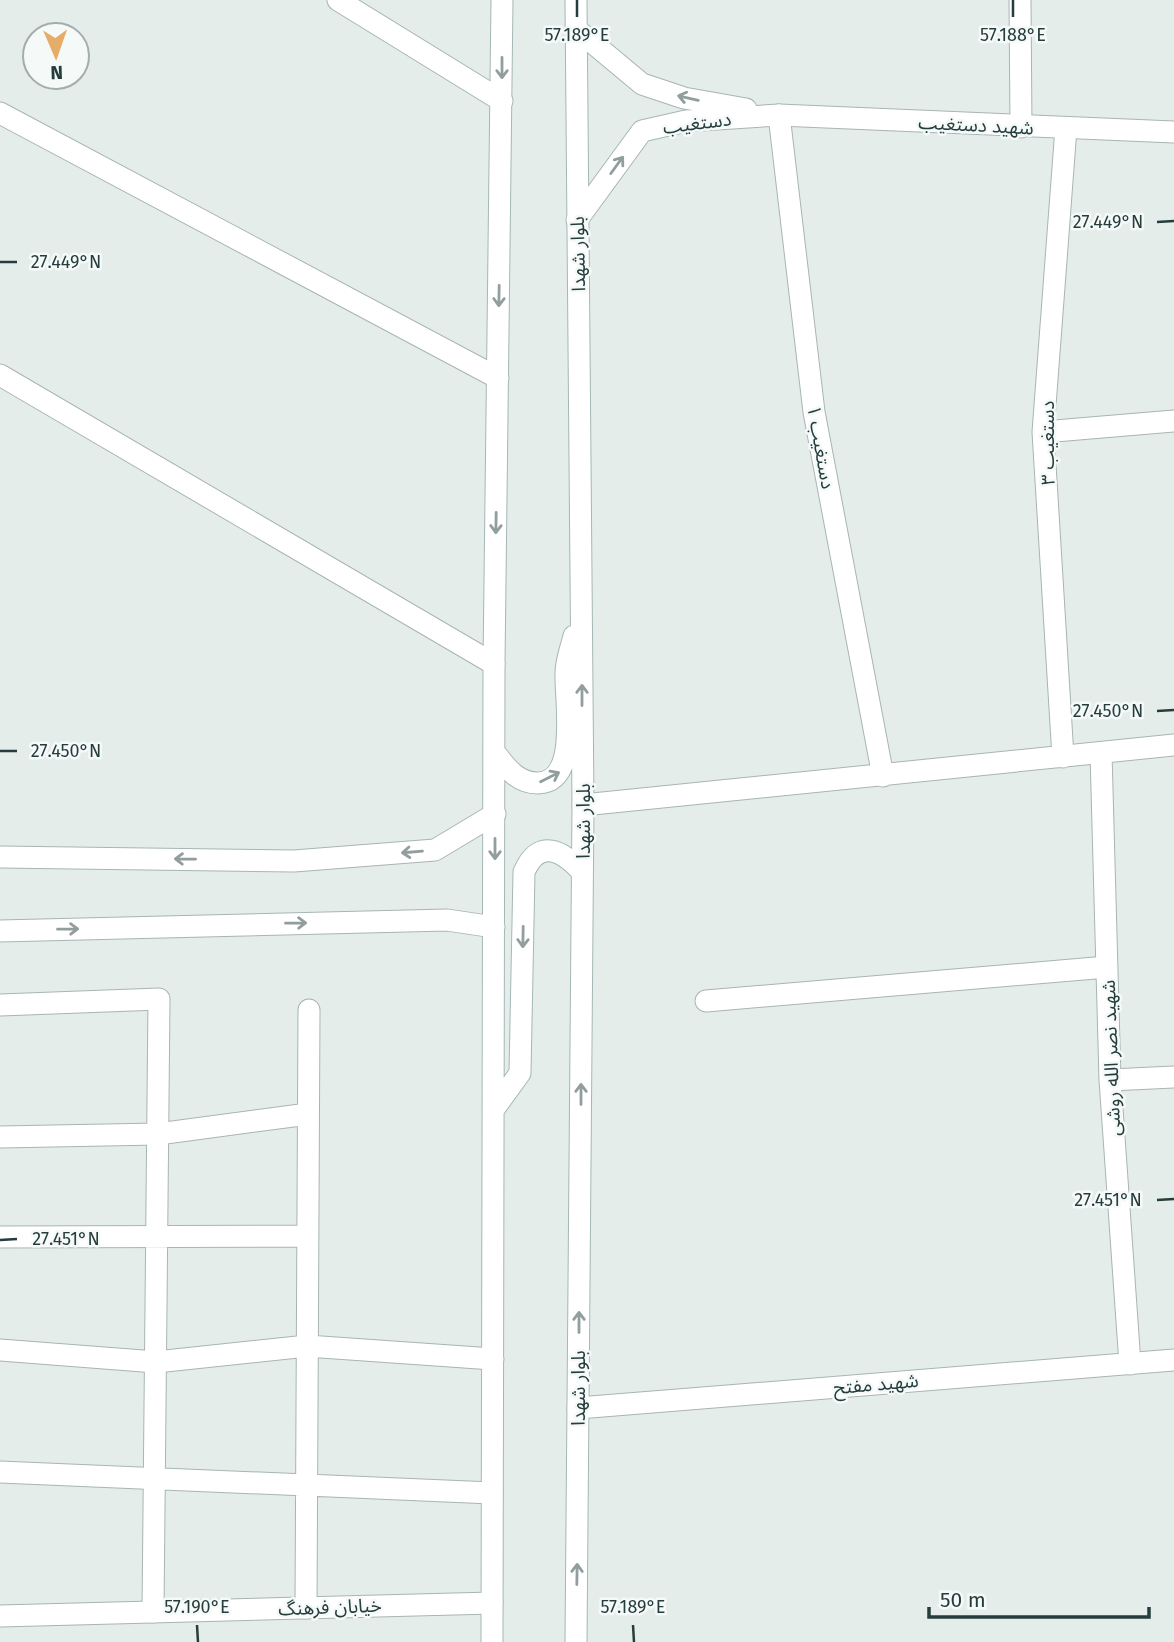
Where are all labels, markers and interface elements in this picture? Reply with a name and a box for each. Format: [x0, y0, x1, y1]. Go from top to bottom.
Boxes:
north arrow [21, 21, 91, 91]
text: 57.189°E [545, 24, 610, 46]
text: 57.188°E [980, 24, 1046, 46]
one-way arrow [495, 56, 509, 79]
text: N [50, 61, 63, 84]
one-way arrow [677, 91, 699, 104]
street label: دستغیب [661, 107, 733, 139]
street label: شهید دستغیب [918, 110, 1034, 140]
one-way arrow [610, 156, 625, 175]
text: 27.449°N [1073, 211, 1143, 233]
street label: بلوار شهدا [566, 216, 590, 292]
text: 27.449°N [31, 251, 101, 273]
one-way arrow [492, 284, 506, 307]
street label: دستغیب ۳ [1036, 401, 1059, 485]
street label: دستغیب ۱ [802, 403, 840, 491]
one-way arrow [489, 511, 503, 534]
one-way arrow [575, 684, 589, 707]
text: 27.450°N [1073, 700, 1143, 722]
text: 27.450°N [31, 740, 101, 762]
one-way arrow [539, 770, 560, 783]
street label: بلوار شهدا [572, 783, 595, 859]
one-way arrow [488, 837, 501, 860]
one-way arrow [401, 846, 424, 859]
one-way arrow [174, 853, 197, 866]
one-way arrow [284, 917, 307, 930]
one-way arrow [56, 922, 79, 936]
one-way arrow [516, 925, 530, 948]
street label: شهید نصر الله روشی [1097, 980, 1125, 1136]
one-way arrow [574, 1083, 588, 1106]
text: 27.451°N [1074, 1189, 1142, 1211]
text: 27.451°N [32, 1228, 100, 1250]
one-way arrow [572, 1311, 586, 1334]
street label: بلوار شهدا [567, 1350, 590, 1426]
street label: شهید مفتح [832, 1369, 920, 1402]
one-way arrow [570, 1563, 584, 1586]
scale bar [929, 1576, 1150, 1620]
text: 50 m [940, 1587, 986, 1613]
street label: خیابان فرهنگ [278, 1594, 382, 1620]
text: 57.190°E [164, 1596, 230, 1618]
text: 57.189°E [601, 1596, 666, 1618]

